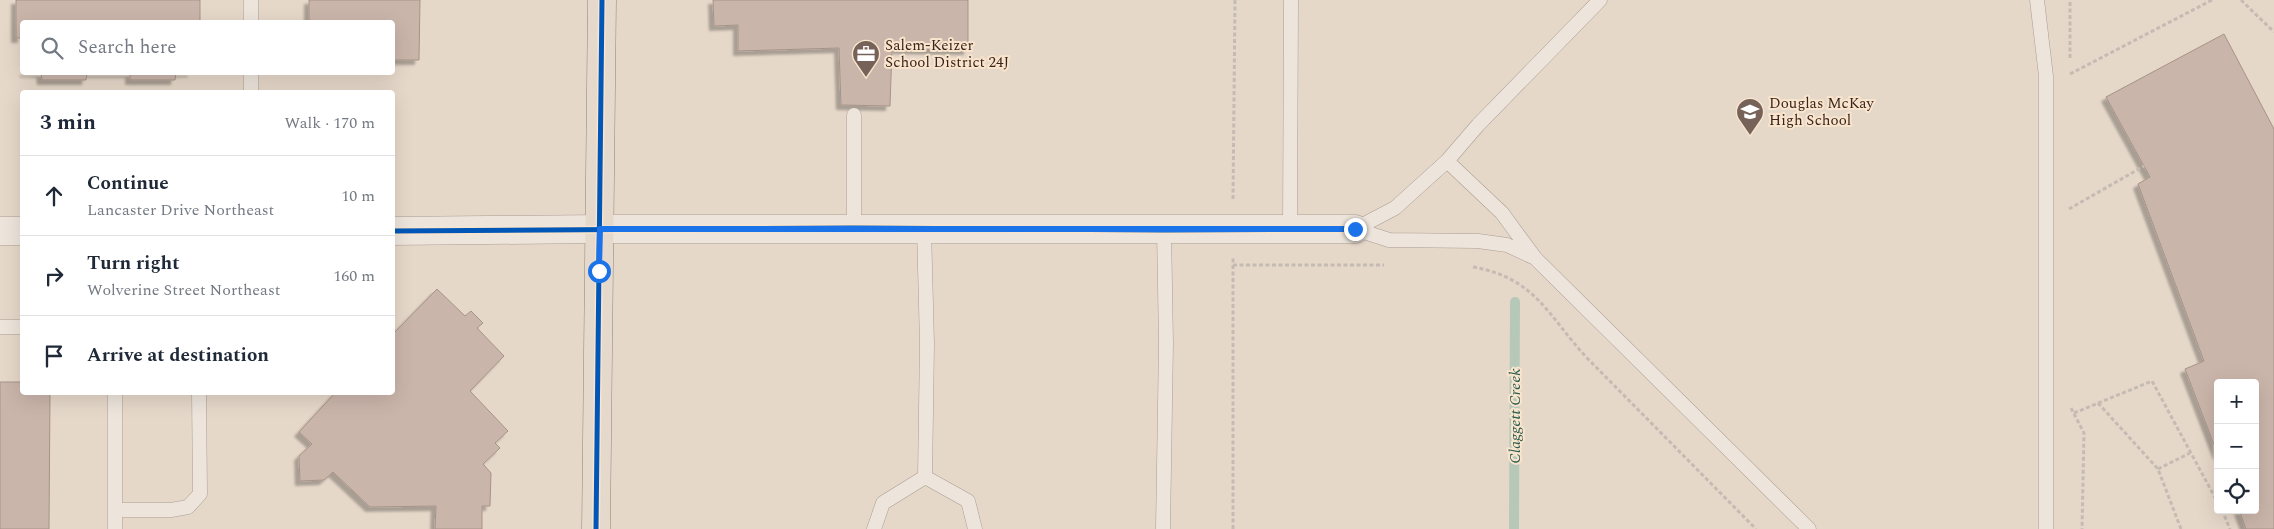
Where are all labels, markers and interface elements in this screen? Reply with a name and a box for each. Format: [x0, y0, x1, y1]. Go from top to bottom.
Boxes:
search box [20, 20, 395, 75]
text: Search here [78, 33, 177, 62]
icon: search [38, 34, 66, 62]
place label: Salem-Keizer School District 24J [885, 34, 1009, 74]
office icon: Salem-Keizer School District 24J [851, 39, 881, 78]
place label: Douglas McKay High School [1769, 92, 1874, 132]
school or university icon: Douglas McKay High School [1735, 97, 1765, 136]
text: 3 min [40, 107, 96, 139]
text: Walk · 170 m [284, 111, 375, 135]
text: Continue [87, 169, 169, 198]
icon: ahead [40, 182, 68, 210]
text: 10 m [341, 184, 375, 208]
text: Lancaster Drive Northeast [87, 198, 274, 222]
route end [1344, 218, 1367, 241]
text: Turn right [87, 249, 180, 278]
route start [588, 260, 611, 283]
icon: right [40, 262, 68, 290]
text: 160 m [333, 264, 375, 288]
text: Wolverine Street Northeast [87, 278, 280, 302]
text: Arrive at destination [87, 341, 269, 370]
icon: arrive [40, 342, 68, 370]
water label: Claggett Creek [1503, 368, 1527, 464]
map controls [2214, 379, 2259, 514]
button: + [2214, 379, 2259, 424]
button: − [2214, 424, 2259, 469]
button: locate [2214, 469, 2259, 514]

